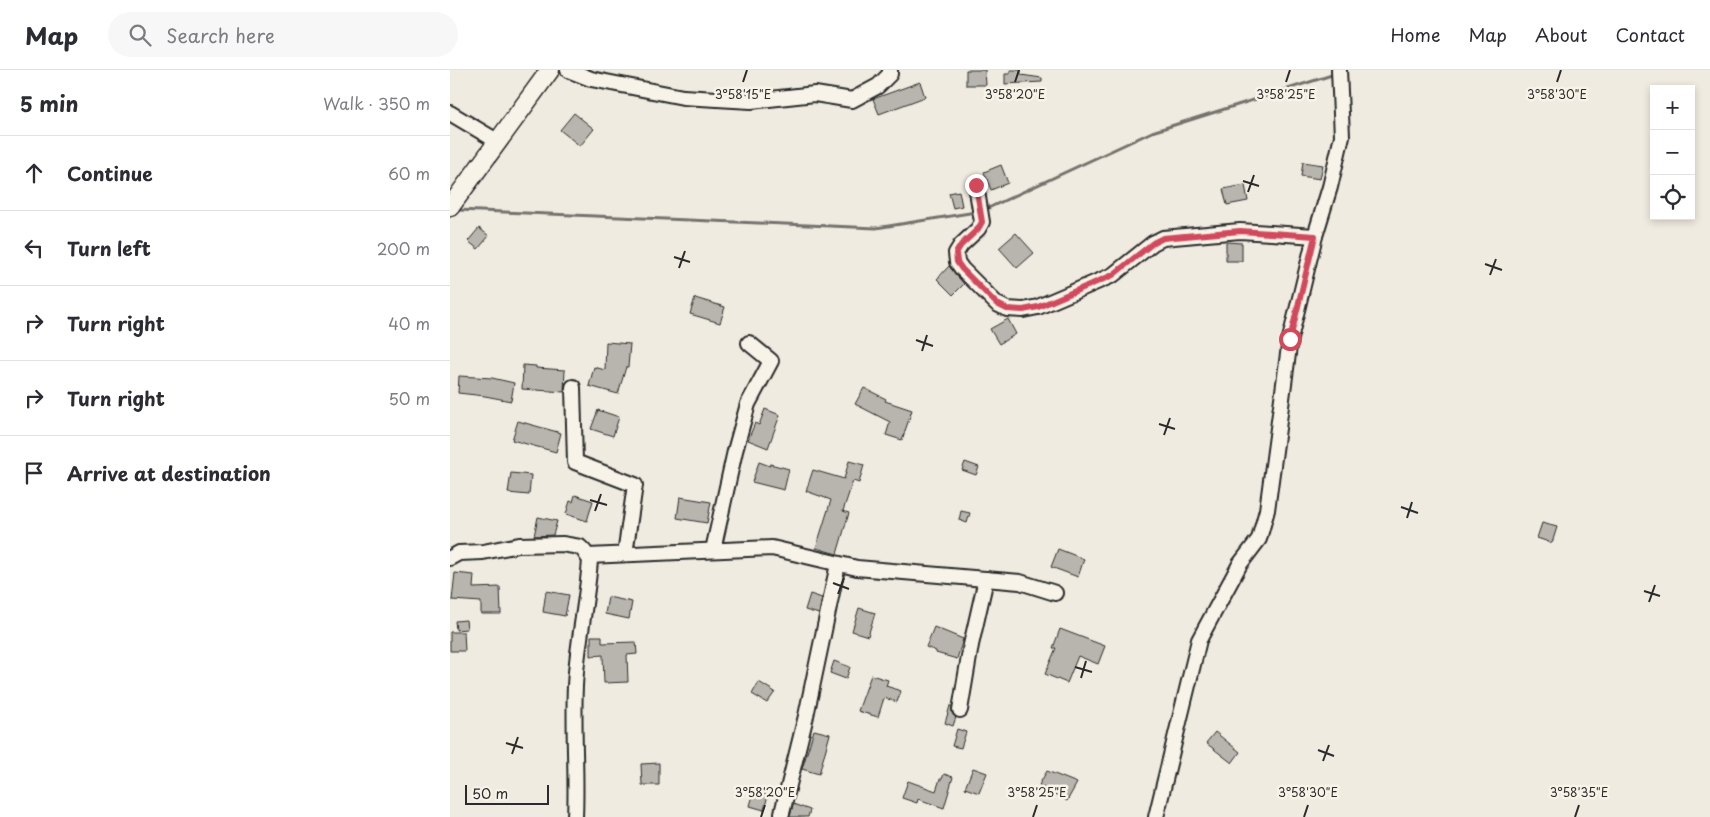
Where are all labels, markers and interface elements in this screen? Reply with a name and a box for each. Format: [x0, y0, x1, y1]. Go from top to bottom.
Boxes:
search box [108, 12, 458, 57]
text: Map [25, 17, 78, 53]
icon: search [126, 21, 154, 49]
text: Search here [166, 21, 275, 49]
text: Home [1390, 21, 1440, 48]
text: Map [1468, 21, 1507, 48]
text: About [1535, 21, 1587, 48]
text: Contact [1615, 21, 1685, 48]
text: 3°58'15"E [715, 85, 771, 103]
text: 3°58'20"E [985, 85, 1045, 103]
text: 3°58'25"E [1256, 85, 1316, 103]
text: 3°58'30"E [1527, 85, 1587, 103]
map controls [1650, 85, 1695, 220]
button: + [1650, 85, 1695, 130]
text: 5 min [20, 87, 78, 119]
text: Walk · 350 m [323, 91, 430, 115]
button: − [1650, 130, 1695, 175]
icon: ahead [20, 159, 48, 187]
text: Continue [67, 159, 153, 187]
text: 60 m [388, 161, 430, 185]
route end [965, 174, 988, 197]
button: locate [1650, 175, 1695, 220]
icon: left [20, 234, 48, 262]
text: Turn left [67, 234, 151, 262]
text: 200 m [377, 236, 430, 260]
icon: right [20, 309, 48, 337]
text: Turn right [67, 309, 165, 337]
text: 40 m [388, 311, 430, 335]
route start [1279, 328, 1302, 351]
icon: right [20, 384, 48, 412]
text: Turn right [67, 384, 165, 412]
text: 50 m [389, 386, 430, 410]
icon: arrive [20, 459, 48, 487]
text: Arrive at destination [67, 459, 271, 487]
scale bar [465, 782, 549, 805]
text: 50 m [472, 783, 508, 804]
text: 3°58'20"E [735, 783, 795, 801]
text: 3°58'25"E [1007, 783, 1067, 801]
text: 3°58'30"E [1278, 783, 1338, 801]
text: 3°58'35"E [1550, 783, 1608, 801]

